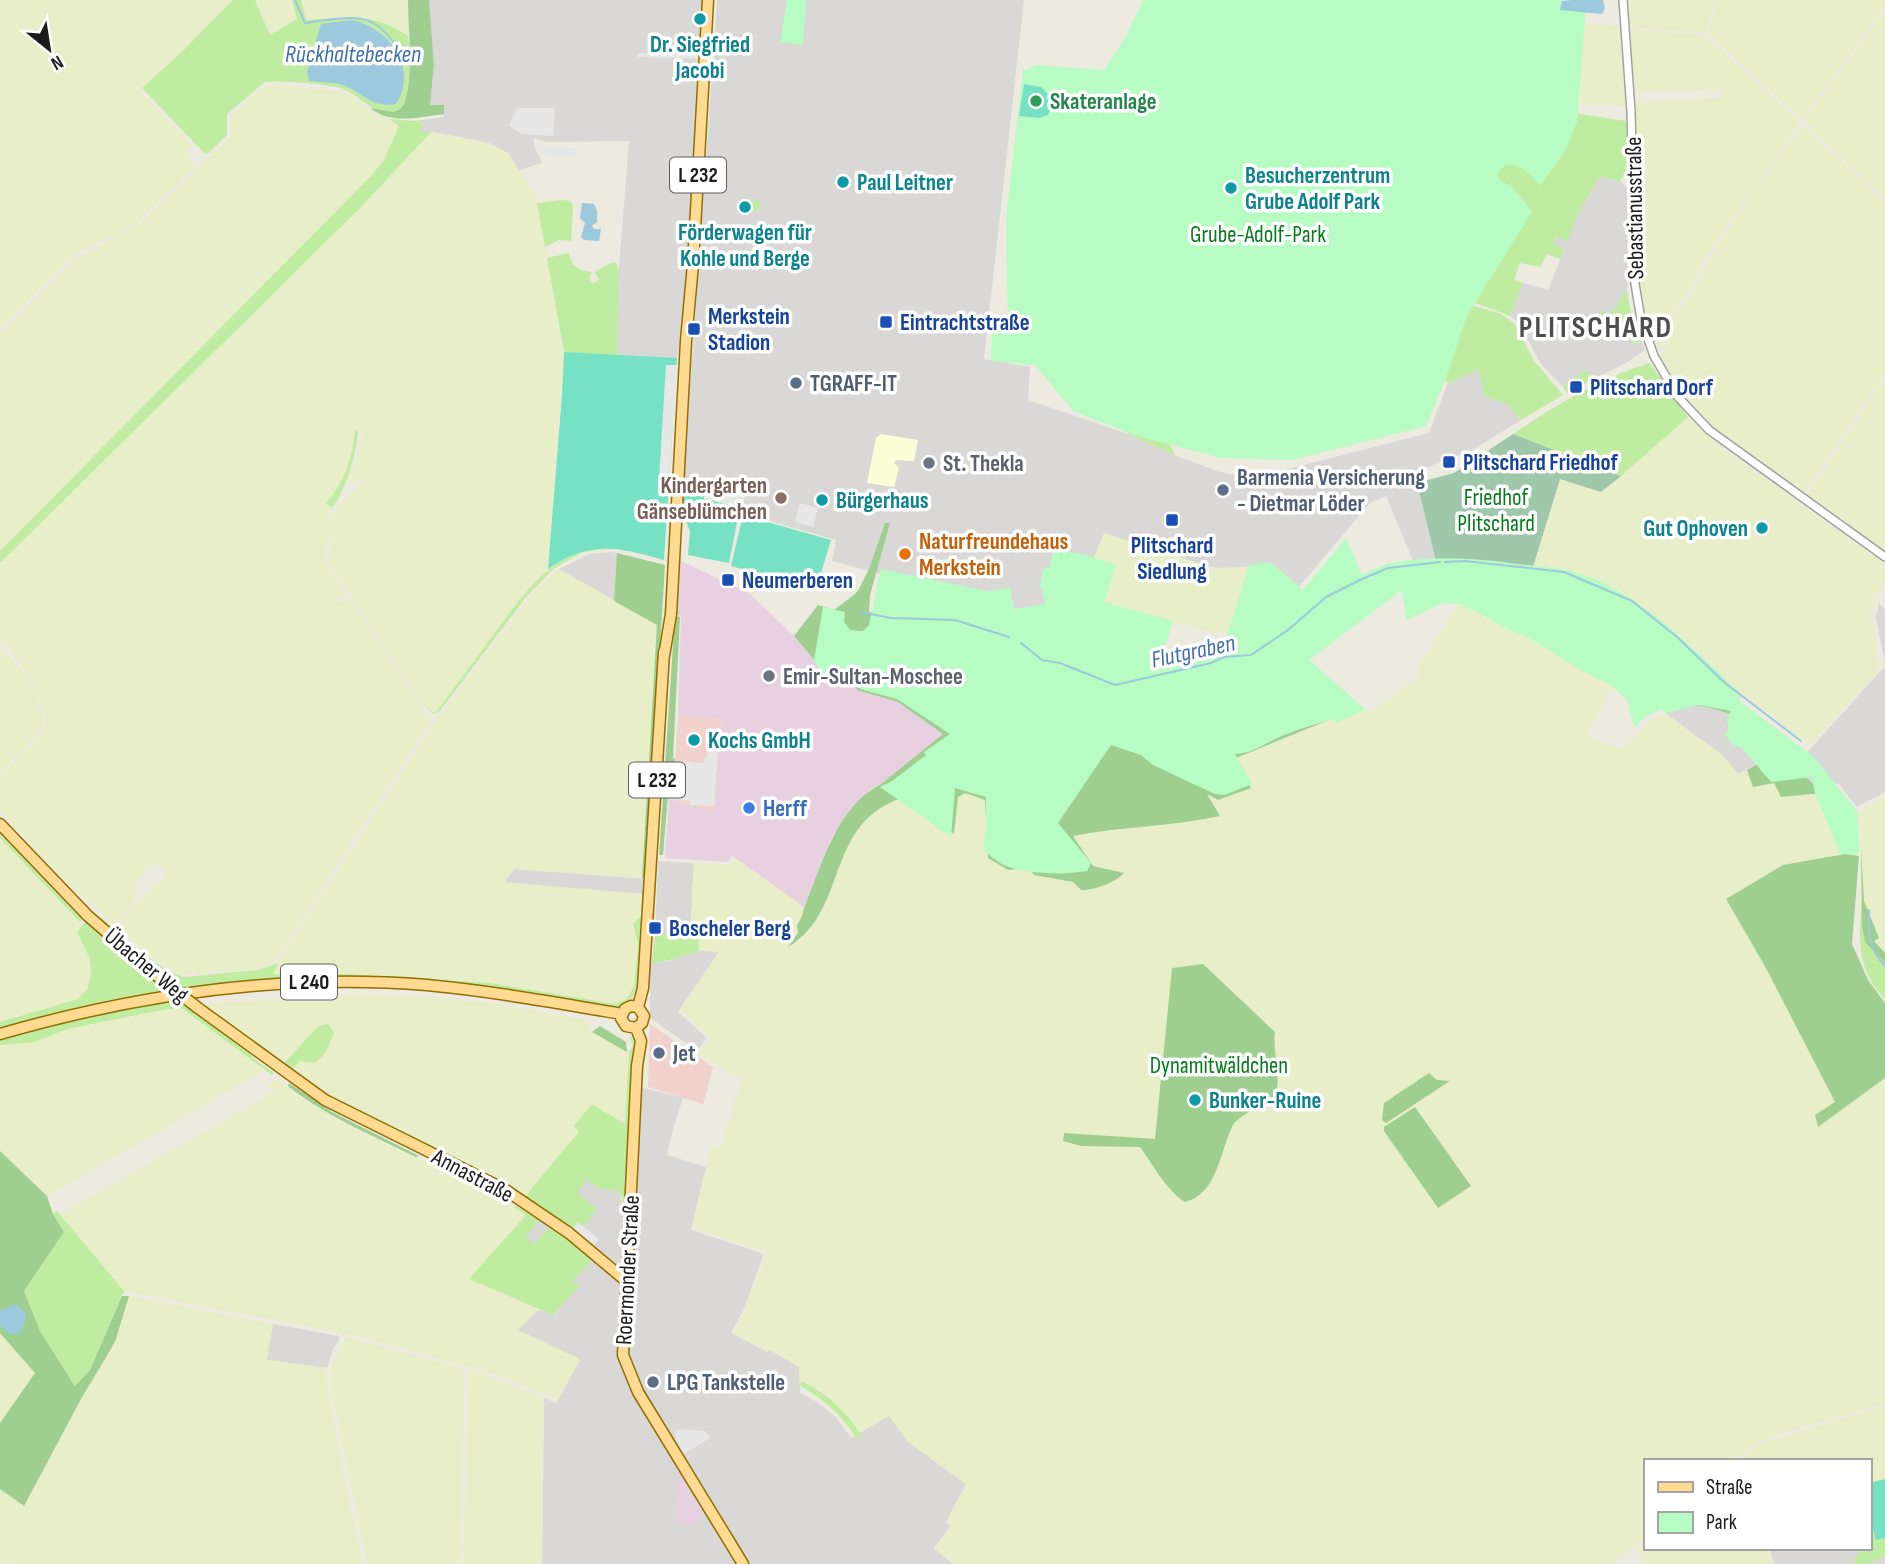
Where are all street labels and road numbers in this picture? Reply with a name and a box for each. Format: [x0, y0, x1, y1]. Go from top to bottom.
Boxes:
street label: Sebastianusstraße [1620, 136, 1650, 280]
road number: L 232 [670, 158, 726, 192]
road number: L 232 [629, 762, 685, 798]
street label: Übacher Weg [99, 922, 194, 1009]
road number: L 240 [281, 964, 337, 1000]
street label: Annastraße [426, 1142, 518, 1209]
street label: Roermonder Straße [610, 1194, 646, 1346]

